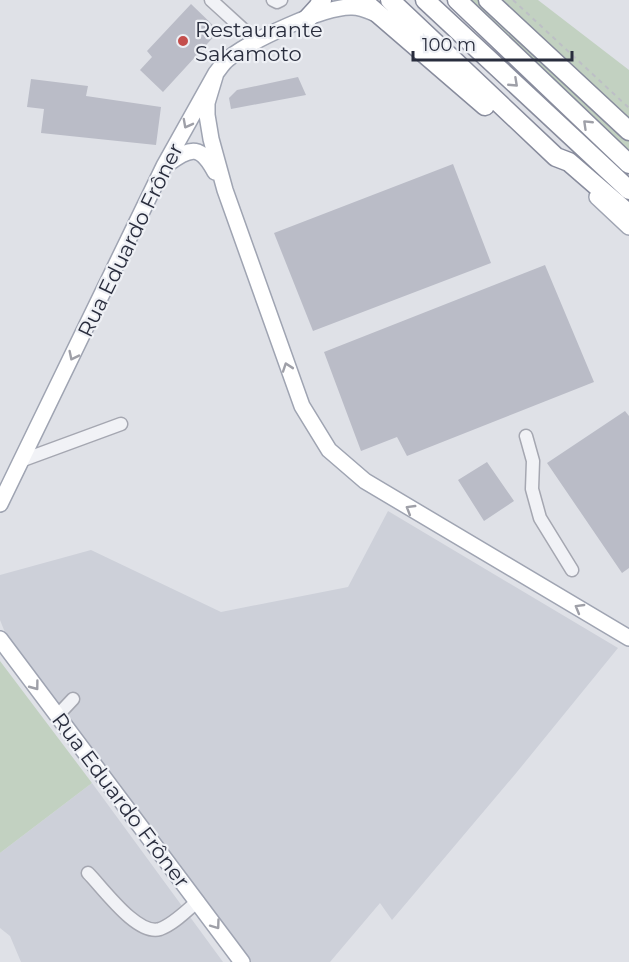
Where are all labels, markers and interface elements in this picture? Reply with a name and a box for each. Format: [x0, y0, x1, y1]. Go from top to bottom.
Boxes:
place label: Restaurante Sakamoto [195, 17, 323, 66]
scale bar [413, 24, 572, 62]
marker: Restaurante Sakamoto [176, 34, 190, 48]
text: 100 m [422, 34, 476, 56]
one-way arrow [507, 76, 518, 87]
one-way arrow [183, 118, 194, 128]
one-way arrow [583, 120, 594, 131]
street label: Rua Eduardo Frôner [72, 139, 188, 341]
one-way arrow [69, 349, 81, 360]
one-way arrow [282, 362, 295, 373]
one-way arrow [406, 506, 417, 517]
one-way arrow [575, 604, 585, 615]
one-way arrow [27, 679, 38, 690]
street label: Rua Eduardo Frôner [47, 708, 195, 892]
one-way arrow [208, 919, 219, 930]

